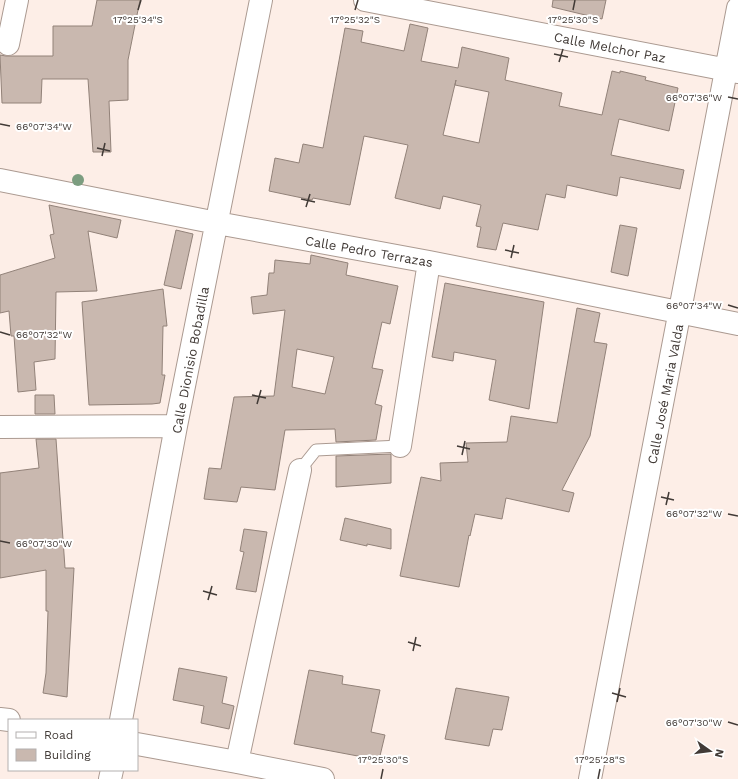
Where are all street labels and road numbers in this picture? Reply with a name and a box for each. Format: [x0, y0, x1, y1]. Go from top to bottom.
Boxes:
street label: Calle Melchor Paz [553, 29, 667, 66]
street label: Calle Pedro Terrazas [304, 233, 434, 270]
street label: Calle Dionisio Bobadilla [169, 285, 212, 435]
street label: Calle José Maria Valda [645, 322, 687, 465]

